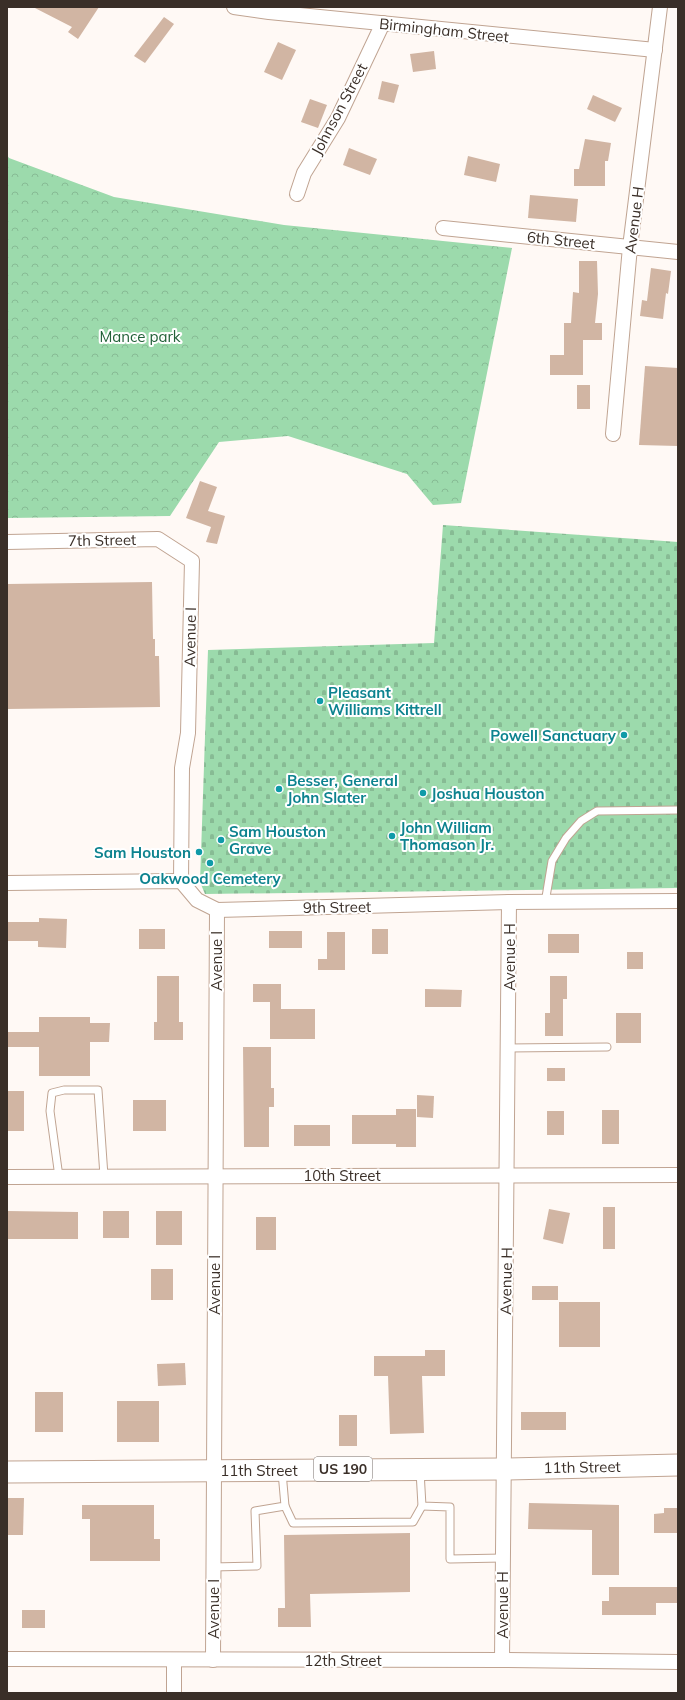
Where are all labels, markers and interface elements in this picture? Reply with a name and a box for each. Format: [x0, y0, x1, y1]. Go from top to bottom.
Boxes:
street label: Birmingham Street [378, 14, 510, 46]
street label: Johnson Street [307, 60, 371, 158]
street label: Avenue H [620, 185, 648, 255]
street label: 6th Street [526, 227, 596, 253]
park label: Mance park [99, 327, 181, 346]
street label: 7th Street [68, 530, 136, 550]
street label: Avenue I [180, 607, 200, 667]
place label: Pleasant Williams Kittrell [328, 683, 442, 719]
marker: Pleasant Williams Kittrell [315, 696, 325, 706]
place label: Powell Sanctuary [490, 726, 617, 745]
marker: Powell Sanctuary [619, 730, 629, 740]
place label: Besser, General John Slater [287, 771, 398, 807]
marker: Besser, General John Slater [274, 784, 284, 794]
place label: Joshua Houston [431, 784, 545, 803]
marker: Joshua Houston [418, 788, 428, 798]
place label: John William Thomason Jr. [400, 818, 494, 854]
place label: Sam Houston Grave [229, 822, 326, 858]
marker: John William Thomason Jr. [387, 831, 397, 841]
marker: Sam Houston Grave [216, 835, 226, 845]
place label: Sam Houston [94, 843, 191, 862]
marker: Sam Houston [194, 847, 204, 857]
marker: Oakwood Cemetery [205, 858, 215, 868]
place label: Oakwood Cemetery [139, 869, 282, 888]
street label: 9th Street [303, 897, 371, 917]
street label: Avenue H [500, 923, 519, 991]
street label: Avenue I [207, 931, 226, 991]
street label: 10th Street [303, 1166, 381, 1185]
street label: Avenue H [496, 1247, 516, 1315]
street label: Avenue I [205, 1255, 224, 1315]
road number: US 190 [314, 1457, 372, 1481]
street label: 11th Street [543, 1457, 621, 1477]
street label: 11th Street [220, 1461, 298, 1480]
street label: Avenue H [493, 1571, 512, 1639]
street label: Avenue I [204, 1579, 223, 1639]
street label: 12th Street [304, 1651, 382, 1670]

